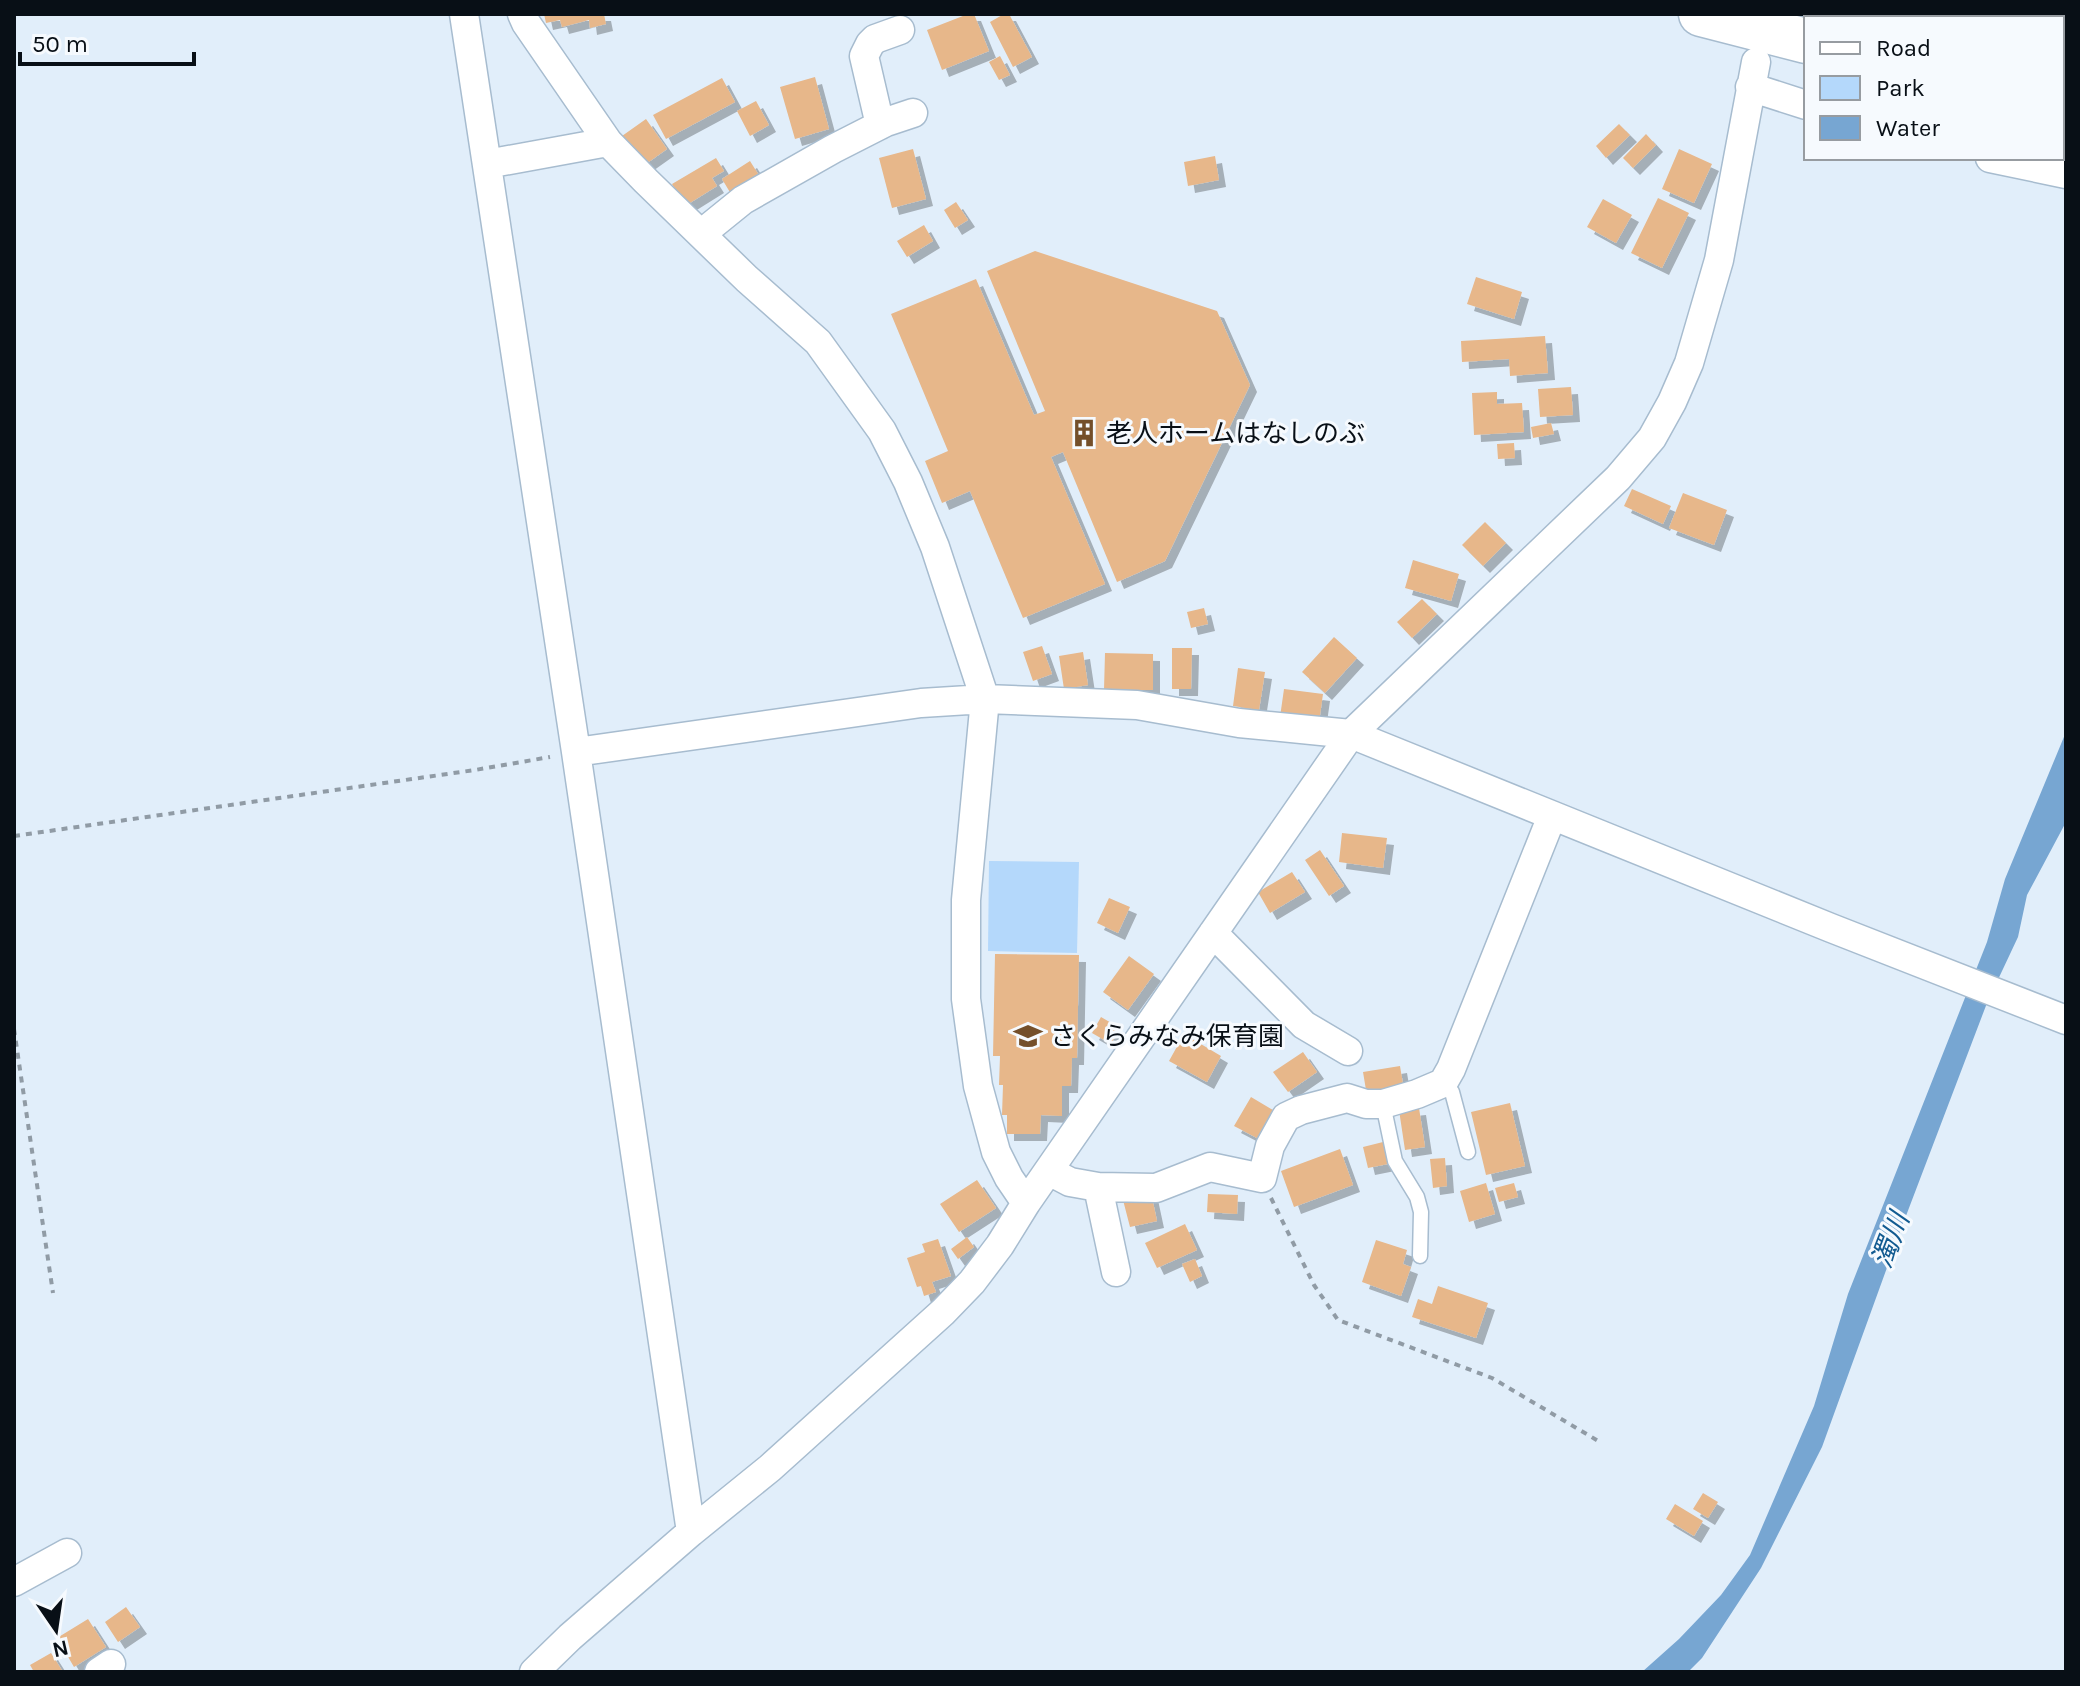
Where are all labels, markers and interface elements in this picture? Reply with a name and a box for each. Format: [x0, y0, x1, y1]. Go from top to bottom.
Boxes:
scale bar [20, 16, 194, 66]
legend [1804, 16, 2064, 160]
text: 50 m [32, 30, 88, 58]
text: Road [1876, 34, 1931, 62]
text: Park [1876, 74, 1925, 102]
text: Water [1876, 114, 1940, 142]
building icon: 老人ホームはなしのぶ [1069, 418, 1099, 448]
place label: 老人ホームはなしのぶ [1106, 418, 1365, 449]
school or university icon: さくらみなみ保育園 [1013, 1021, 1043, 1051]
place label: さくらみなみ保育園 [1050, 1021, 1284, 1052]
water label: 濁川 [1865, 1205, 1917, 1272]
north arrow [16, 1590, 96, 1670]
text: N [50, 1634, 71, 1663]

